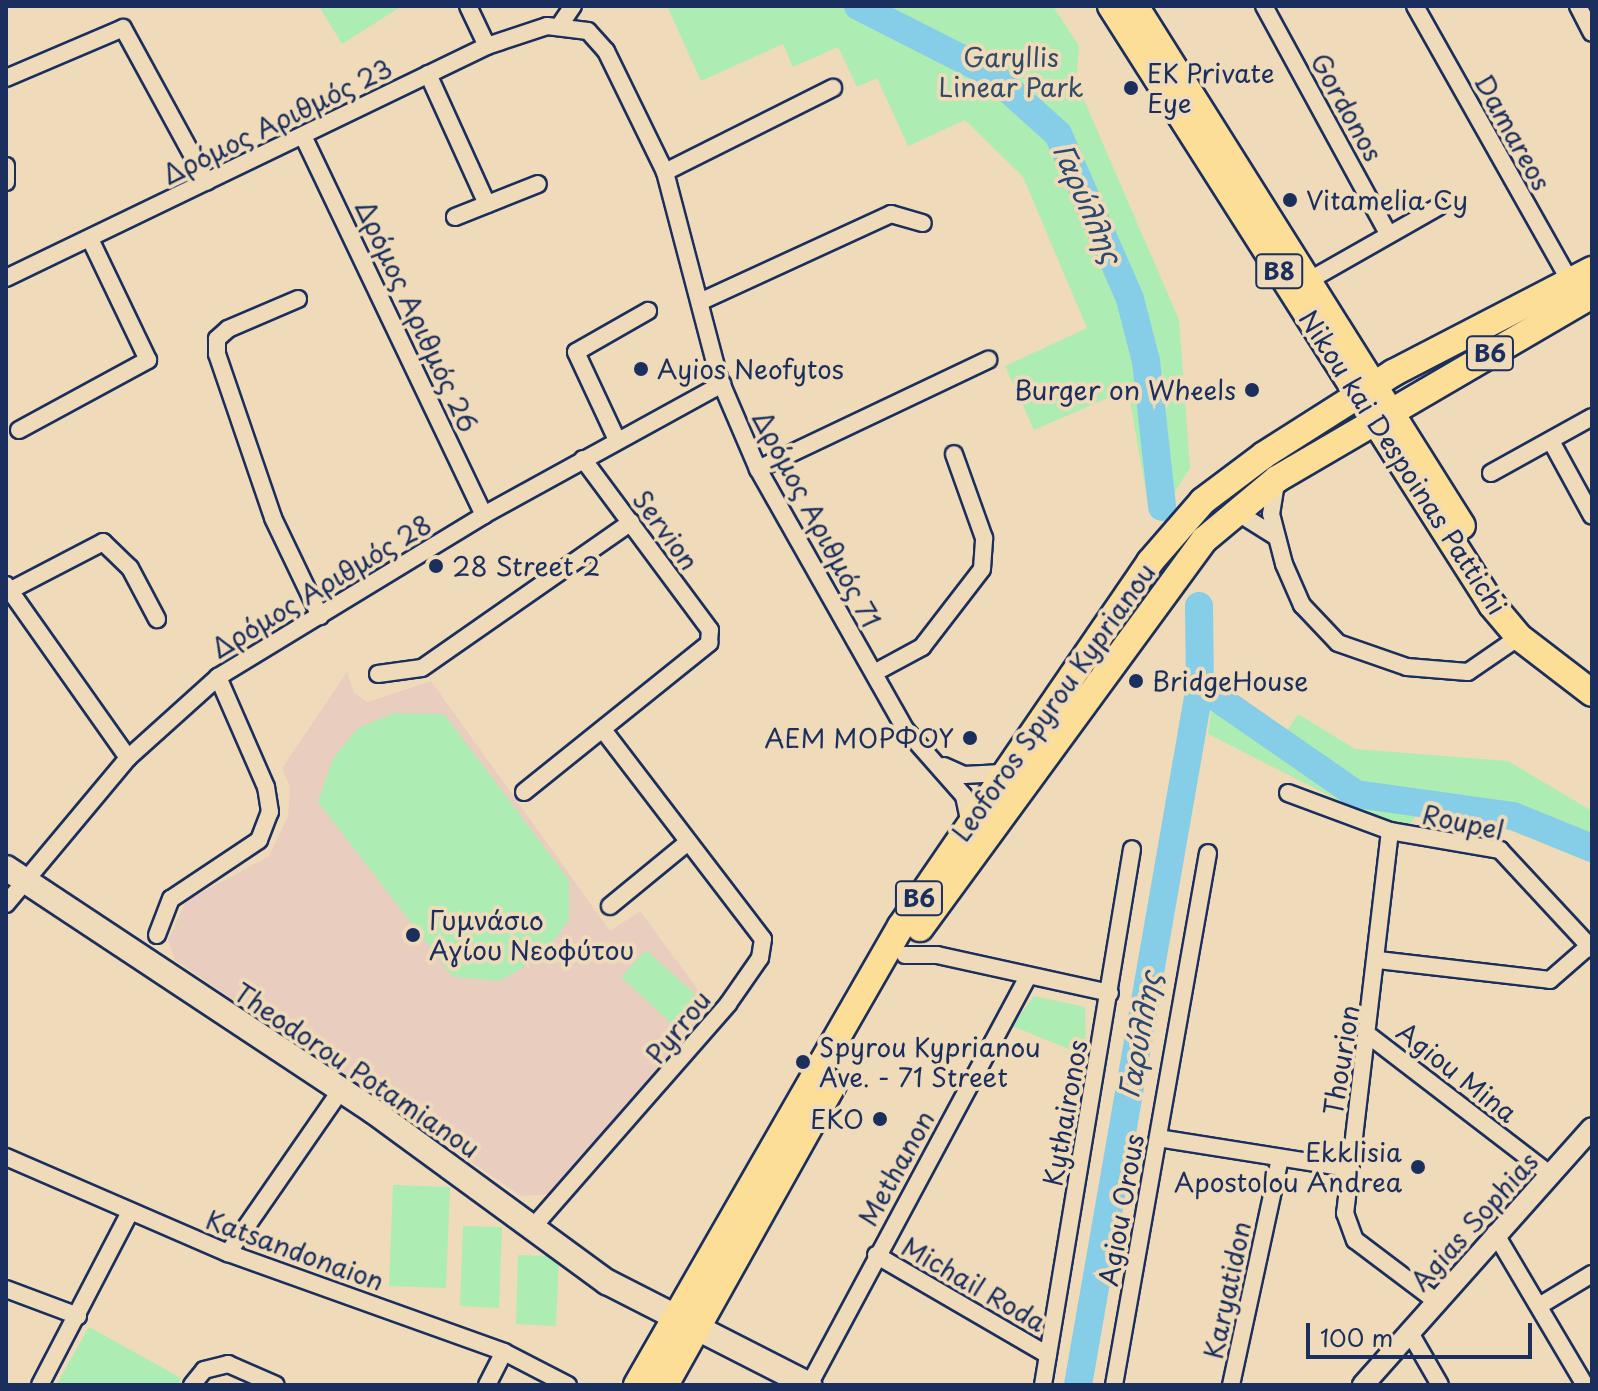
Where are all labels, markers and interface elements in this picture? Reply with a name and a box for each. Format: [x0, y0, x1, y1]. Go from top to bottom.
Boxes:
park label: Garyllis Linear Park [938, 41, 1084, 102]
street label: Gordonos [1305, 48, 1389, 166]
street label: Δρόμος Αριθμός 23 [156, 51, 398, 191]
place label: EK Private Eye [1147, 57, 1277, 118]
street label: Damareos [1468, 69, 1558, 195]
marker: EK Private Eye [1122, 79, 1140, 97]
water label: Γαρύλλης [1047, 138, 1129, 268]
place label: Vitamelia Cy [1306, 184, 1468, 216]
marker: Vitamelia Cy [1281, 191, 1299, 209]
street label: Δρόμος Αριθμός 26 [349, 194, 485, 438]
road number: B8 [1255, 251, 1303, 291]
street label: Nikou kai Despoinas Pattichi [1292, 303, 1514, 621]
road number: B6 [1464, 333, 1516, 373]
place label: Ayios Neofytos [657, 353, 844, 385]
marker: Ayios Neofytos [632, 360, 650, 378]
place label: Burger on Wheels [1015, 374, 1236, 406]
marker: Burger on Wheels [1243, 381, 1261, 399]
street label: Δρόμος Αριθμός 71 [746, 404, 888, 634]
street label: Servion [627, 484, 705, 576]
street label: Δρόμος Αριθμός 28 [204, 507, 438, 665]
place label: 28 Street 2 [452, 550, 599, 582]
marker: 28 Street 2 [427, 557, 445, 575]
street label: Leoforos Spyrou Kyprianou [945, 557, 1161, 847]
place label: BridgeHouse [1152, 665, 1308, 697]
marker: BridgeHouse [1127, 672, 1145, 690]
place label: ΑΕΜ ΜΟΡΦΟΥ [764, 722, 954, 754]
marker: ΑΕΜ ΜΟΡΦΟΥ [961, 729, 979, 747]
street label: Roupel [1419, 798, 1507, 846]
road number: B6 [893, 878, 945, 918]
place label: Γυμνάσιο Αγίου Νεοφύτου [429, 904, 635, 966]
marker: Γυμνάσιο Αγίου Νεοφύτου [404, 926, 422, 944]
water label: Γαρύλλης [1111, 969, 1167, 1101]
street label: Theodorou Potamianou [228, 976, 486, 1164]
street label: Pyrrou [639, 984, 717, 1070]
street label: Thourion [1317, 1003, 1365, 1117]
street label: Agiou Mina [1391, 1015, 1523, 1129]
place label: Spyrou Kyprianou Ave. - 71 Street [819, 1031, 1041, 1092]
street label: Kythaironos [1037, 1037, 1093, 1189]
marker: Spyrou Kyprianou Ave. - 71 Street [794, 1053, 812, 1071]
place label: EKO [810, 1103, 864, 1135]
street label: Methanon [852, 1105, 940, 1231]
marker: EKO [871, 1110, 889, 1128]
street label: Agiou Orous [1092, 1132, 1150, 1288]
place label: Ekklisia Apostolou Andrea [1174, 1136, 1402, 1198]
street label: Agias Sophias [1403, 1145, 1545, 1297]
marker: Ekklisia Apostolou Andrea [1409, 1158, 1427, 1176]
street label: Katsandonaion [202, 1203, 388, 1297]
street label: Karyatidon [1197, 1218, 1257, 1362]
street label: Michail Roda [896, 1230, 1052, 1338]
scale bar [1310, 1307, 1536, 1357]
text: 100 m [1320, 1319, 1393, 1355]

